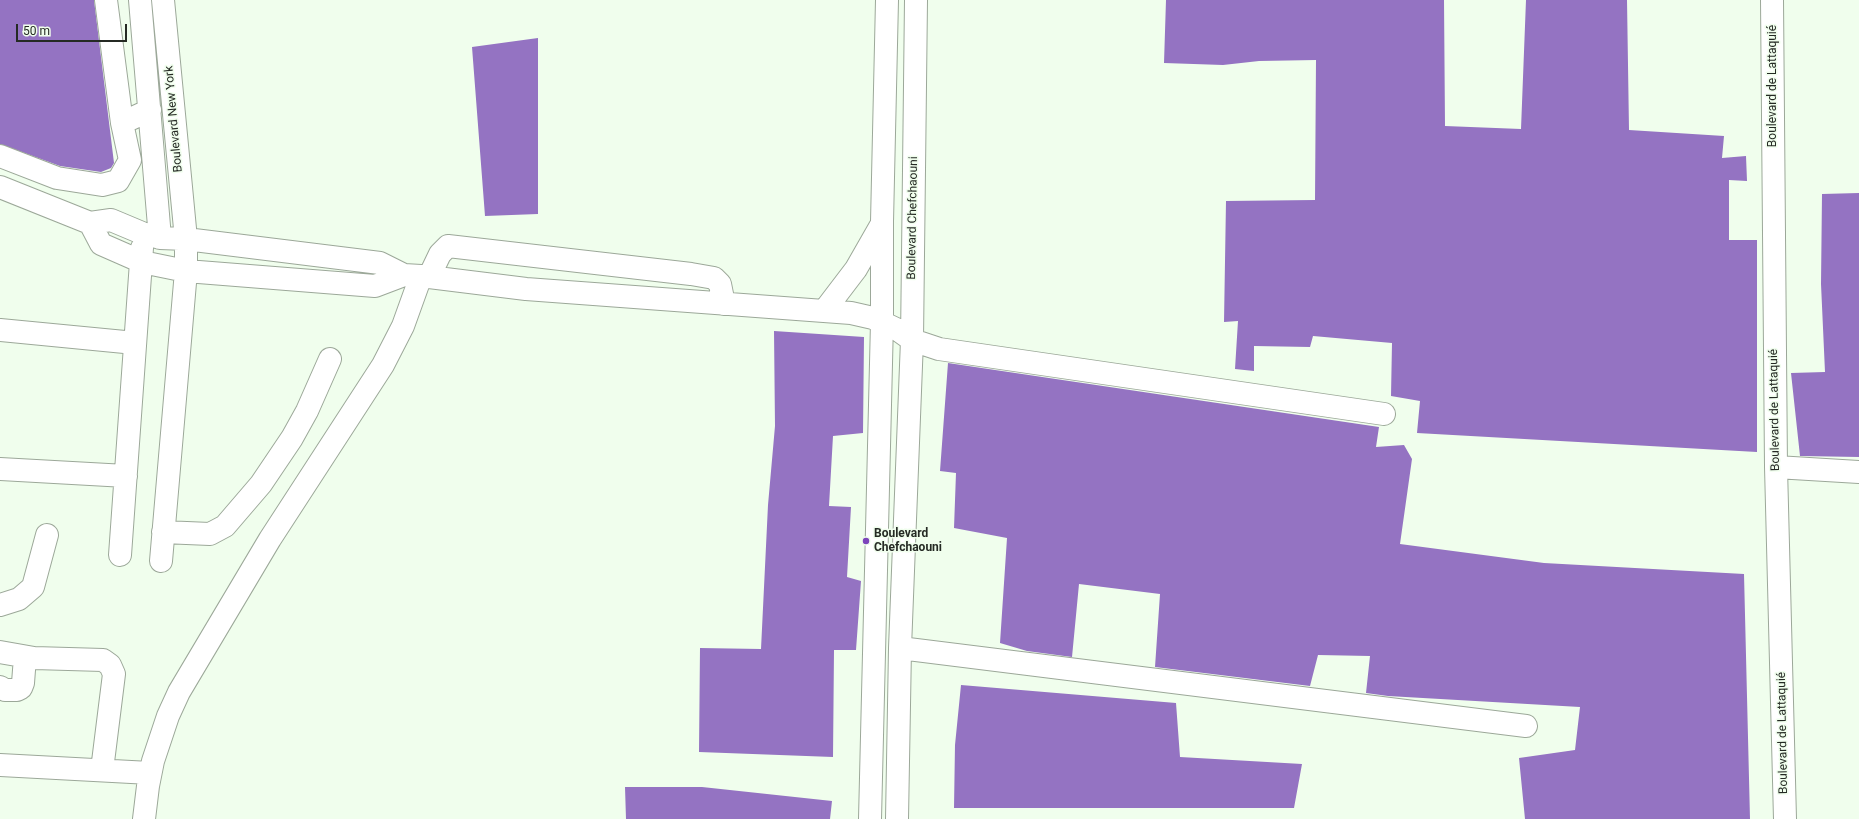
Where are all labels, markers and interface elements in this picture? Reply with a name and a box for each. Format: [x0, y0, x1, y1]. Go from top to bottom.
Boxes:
scale bar [18, 16, 129, 42]
text: 50 m [23, 24, 50, 38]
street label: Boulevard de Lattaquié [1766, 25, 1780, 147]
street label: Boulevard New York [162, 65, 186, 173]
street label: Boulevard Chefchaouni [905, 156, 921, 280]
street label: Boulevard de Lattaquié [1767, 349, 1783, 471]
place label: Boulevard Chefchaouni [874, 527, 942, 555]
marker: Boulevard Chefchaouni [861, 536, 871, 546]
street label: Boulevard de Lattaquié [1775, 672, 1791, 794]

